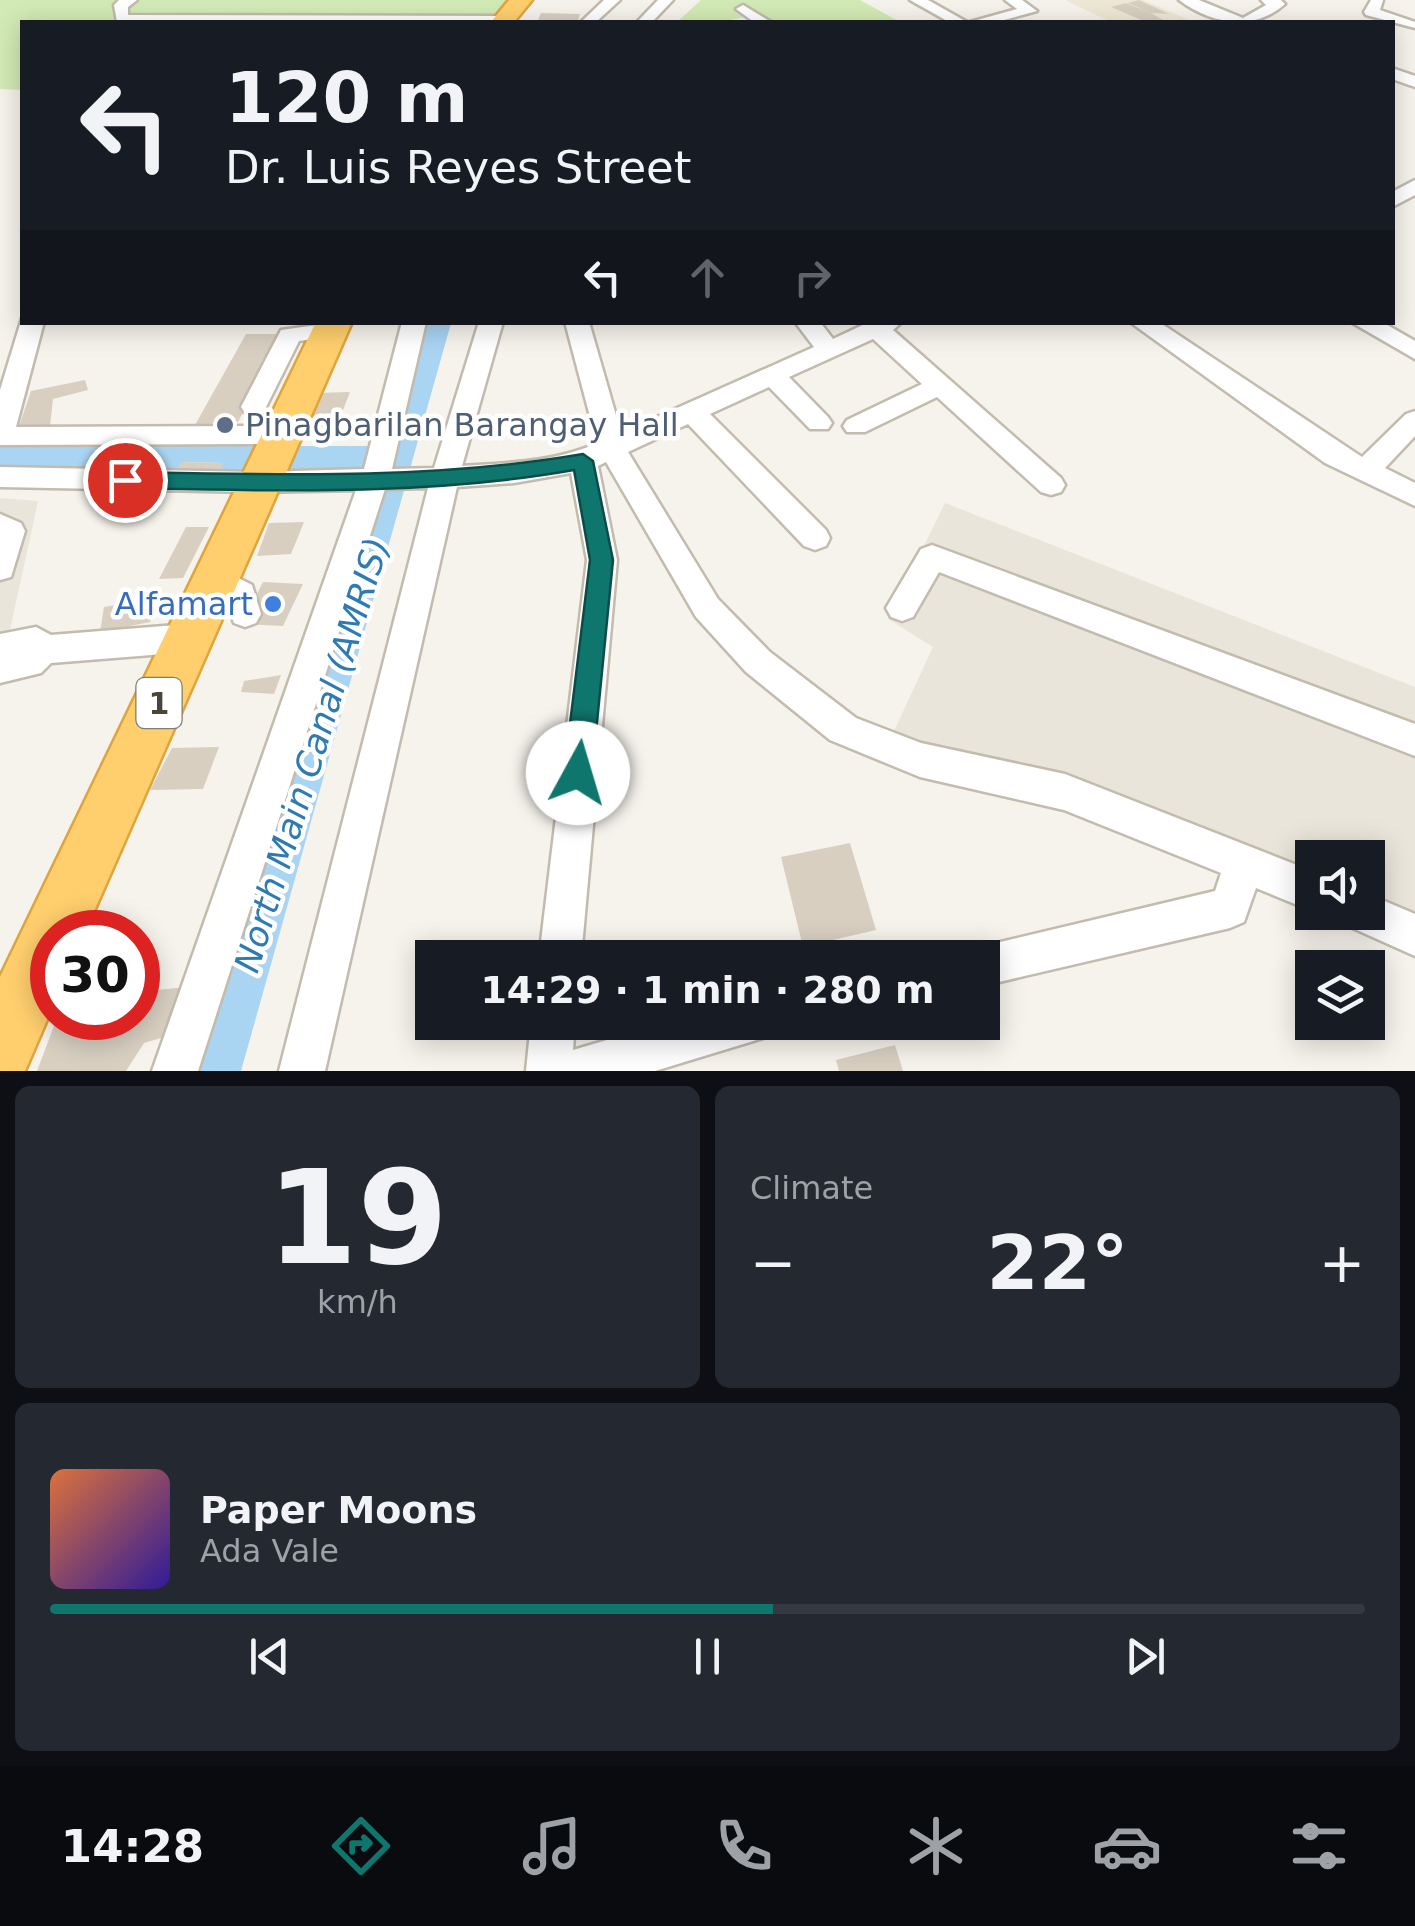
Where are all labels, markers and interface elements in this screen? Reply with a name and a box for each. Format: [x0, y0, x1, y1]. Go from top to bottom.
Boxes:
text: 120 m [225, 57, 468, 139]
icon: left [60, 60, 190, 190]
text: Dr. Luis Reyes Street [225, 141, 691, 194]
icon: left [575, 250, 630, 305]
icon: ahead [680, 250, 735, 305]
icon: right [785, 250, 840, 305]
place label: Pinagbarilan Barangay Hall [245, 406, 679, 444]
marker: Pinagbarilan Barangay Hall [214, 414, 236, 436]
pin [83, 438, 168, 523]
icon: arrive [98, 453, 153, 508]
water label: North Main Canal (AMRIS) [227, 533, 397, 977]
place label: Alfamart [115, 585, 253, 623]
marker: Alfamart [262, 593, 284, 615]
road number: 1 [136, 678, 182, 728]
position arrow [526, 721, 630, 825]
map controls [1295, 840, 1385, 1040]
button: sound [1295, 840, 1385, 930]
speed limit sign: 30 [30, 910, 160, 1040]
button: layers [1295, 950, 1385, 1040]
text: 14:29 · 1 min · 280 m [480, 968, 935, 1012]
text: 19 [267, 1142, 448, 1294]
text: Climate [750, 1169, 873, 1207]
text: 22° [987, 1219, 1128, 1307]
text: − [750, 1231, 796, 1295]
text: + [1319, 1231, 1365, 1295]
text: km/h [317, 1283, 398, 1321]
text: Paper Moons [200, 1488, 477, 1532]
text: Ada Vale [200, 1532, 339, 1570]
icon: previous [242, 1629, 297, 1684]
icon: pause [680, 1629, 735, 1684]
icon: next [1118, 1629, 1173, 1684]
icon: directions [326, 1811, 396, 1881]
icon: music [517, 1811, 587, 1881]
icon: phone [709, 1811, 779, 1881]
icon: climate [901, 1811, 971, 1881]
icon: car [1092, 1811, 1162, 1881]
icon: filters [1284, 1811, 1354, 1881]
text: 14:28 [61, 1820, 204, 1873]

